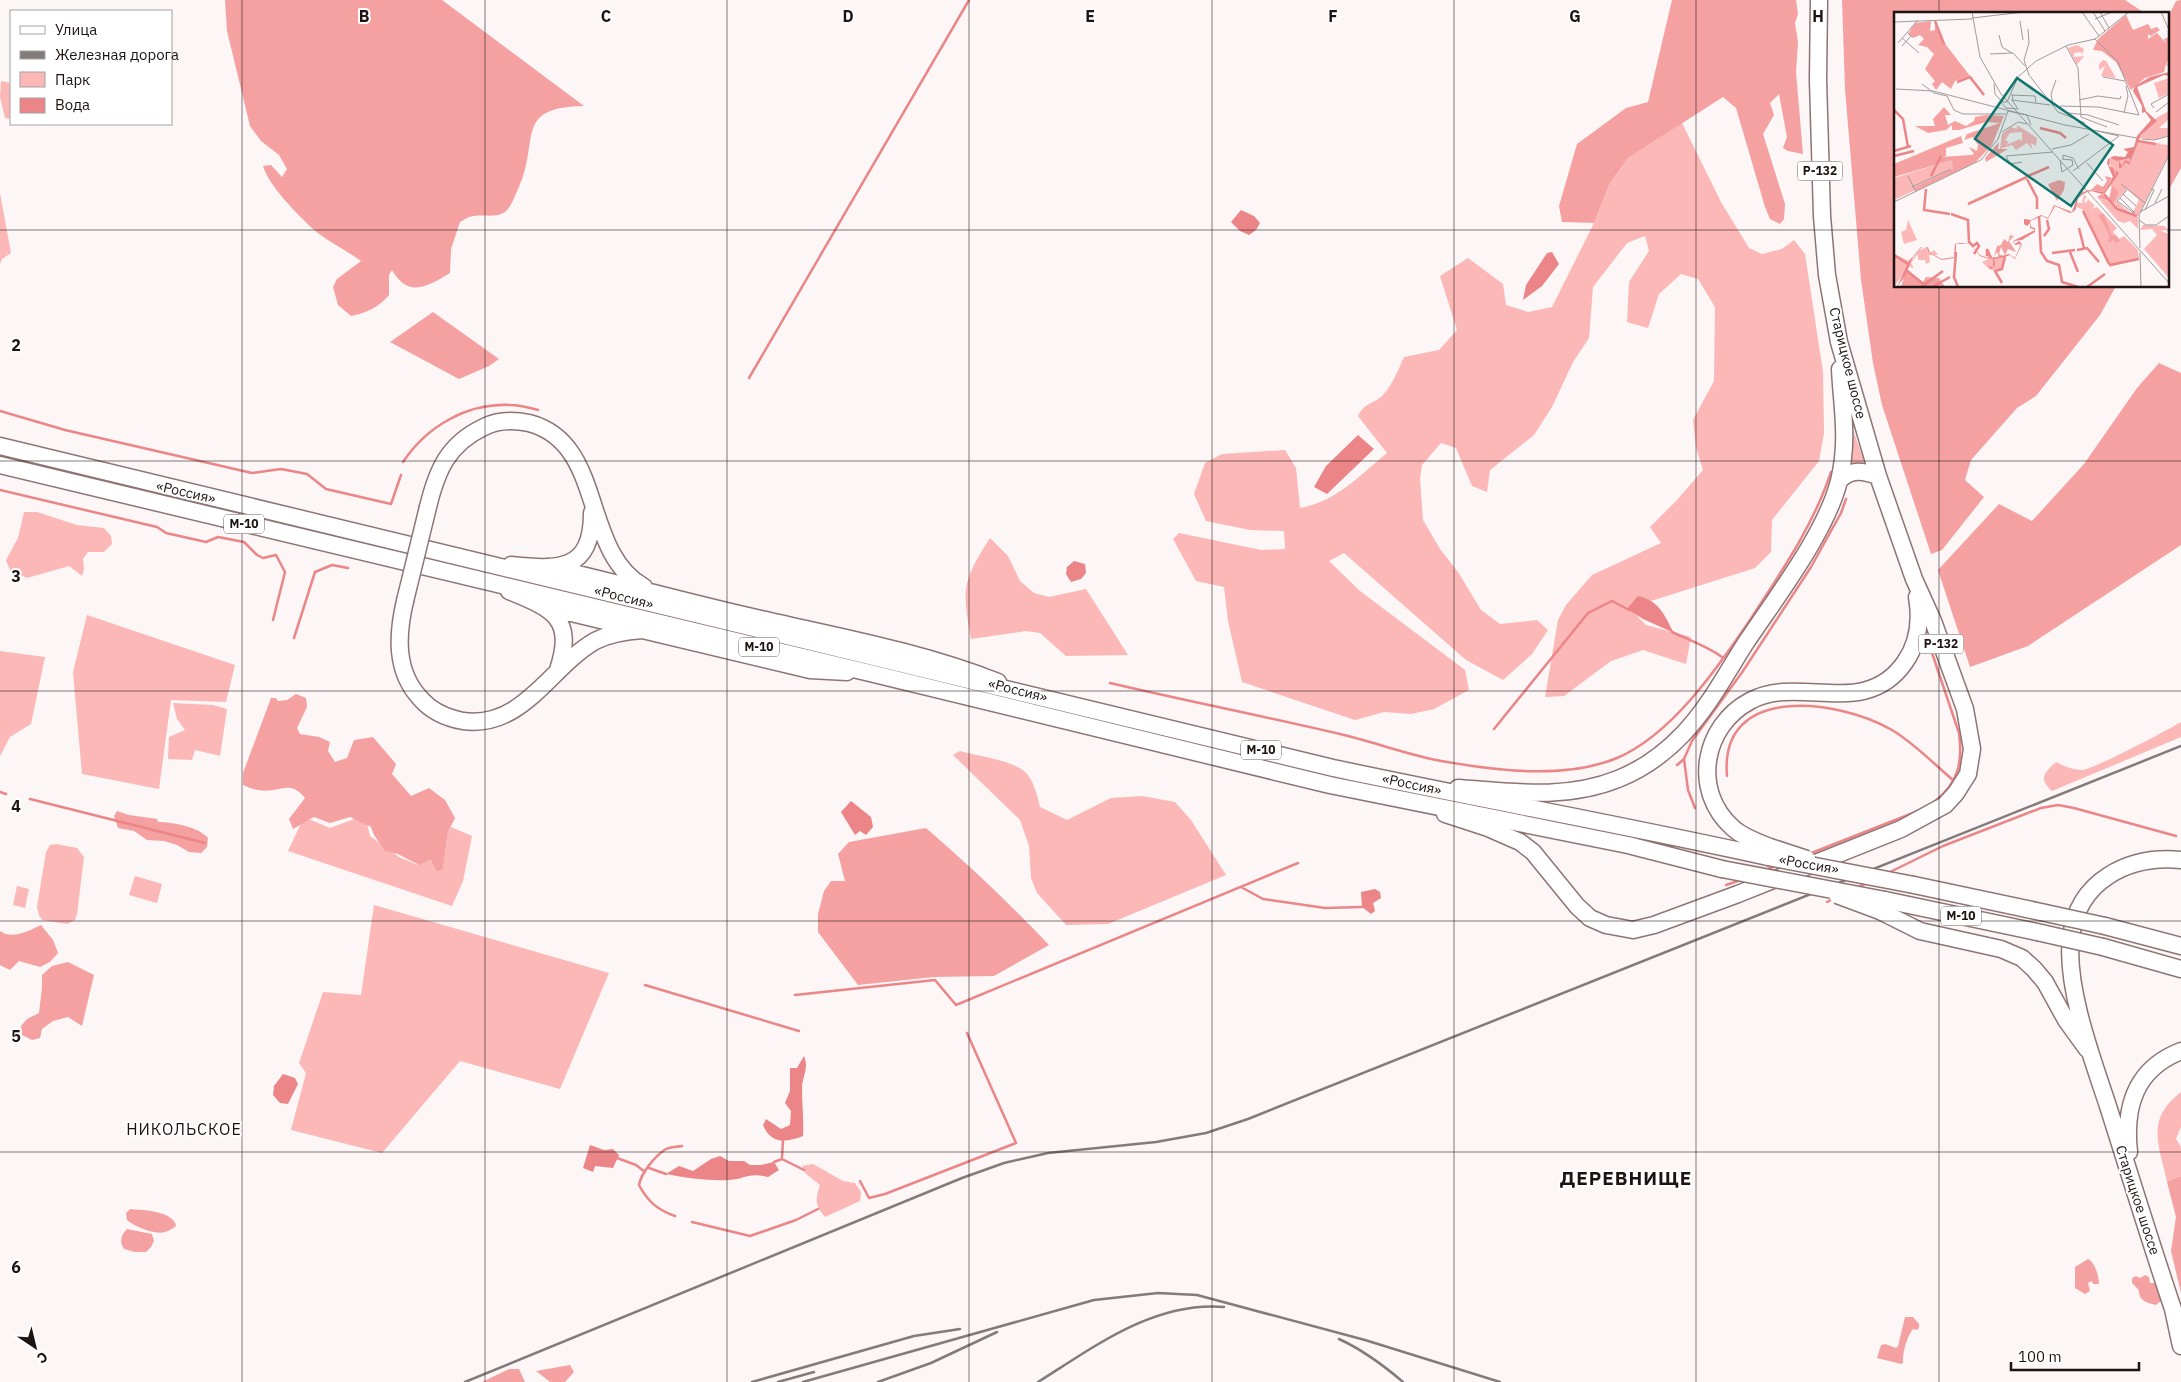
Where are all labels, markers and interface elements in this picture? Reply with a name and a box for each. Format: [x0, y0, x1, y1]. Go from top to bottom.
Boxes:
text: B [359, 6, 370, 26]
text: C [601, 6, 611, 26]
text: D [842, 6, 854, 26]
text: E [1085, 6, 1095, 26]
text: F [1328, 6, 1338, 26]
text: G [1569, 6, 1581, 26]
text: H [1812, 6, 1824, 26]
legend [10, 10, 172, 125]
inset map [1894, 12, 2168, 288]
text: Улица [55, 20, 97, 39]
text: Железная дорога [55, 45, 179, 64]
text: Парк [55, 70, 90, 89]
text: Вода [55, 95, 90, 114]
road number: Р-132 [1798, 162, 1842, 180]
street label: Старицкое шоссе [1825, 305, 1871, 421]
text: 2 [11, 335, 21, 355]
street label: «Россия» [155, 476, 217, 508]
road number: М-10 [224, 514, 264, 534]
text: 3 [11, 566, 21, 586]
street label: «Россия» [593, 581, 655, 613]
road number: Р-132 [1918, 634, 1964, 654]
road number: М-10 [739, 638, 779, 656]
street label: «Россия» [987, 674, 1049, 706]
road number: М-10 [1241, 740, 1281, 760]
street label: «Россия» [1381, 769, 1443, 799]
text: 4 [11, 796, 21, 816]
street label: «Россия» [1778, 850, 1840, 878]
road number: М-10 [1941, 906, 1981, 926]
text: 5 [11, 1026, 21, 1046]
district label: НИКОЛЬСКОЕ [126, 1119, 242, 1139]
street label: Старицкое шоссе [2112, 1143, 2164, 1257]
district label: ДЕРЕВНИЩЕ [1560, 1166, 1692, 1190]
text: 6 [11, 1257, 21, 1277]
north arrow [10, 1322, 60, 1372]
scale bar [2011, 1340, 2138, 1372]
text: 100 m [2018, 1347, 2062, 1366]
text: С [34, 1348, 51, 1368]

